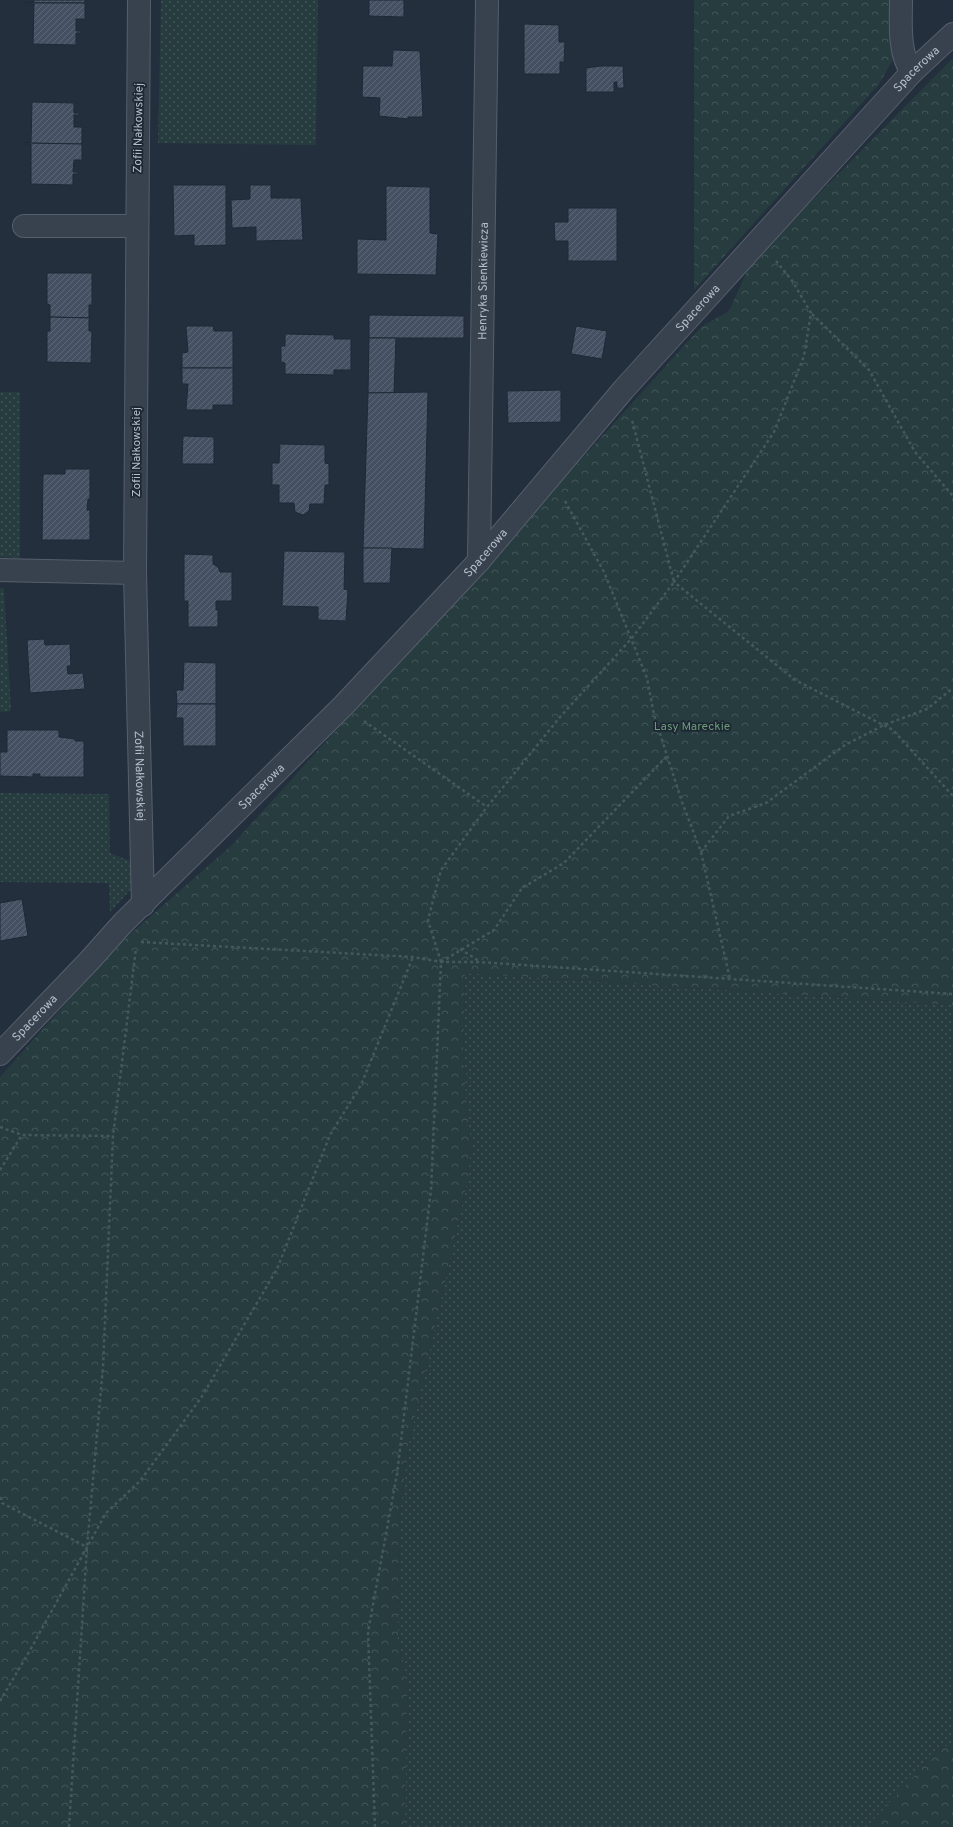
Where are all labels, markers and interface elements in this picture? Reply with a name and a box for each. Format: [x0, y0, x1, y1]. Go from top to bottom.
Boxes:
street label: Spacerowa [890, 43, 944, 96]
street label: Zofii Nałkowskiej [130, 83, 148, 173]
street label: Henryka Sienkiewicza [475, 222, 493, 340]
street label: Spacerowa [673, 281, 724, 336]
street label: Zofii Nałkowskiej [129, 407, 145, 497]
street label: Spacerowa [461, 526, 512, 581]
park label: Lasy Mareckie [654, 719, 730, 735]
street label: Zofii Nałkowskiej [130, 731, 148, 821]
street label: Spacerowa [235, 761, 289, 814]
street label: Spacerowa [9, 992, 62, 1045]

